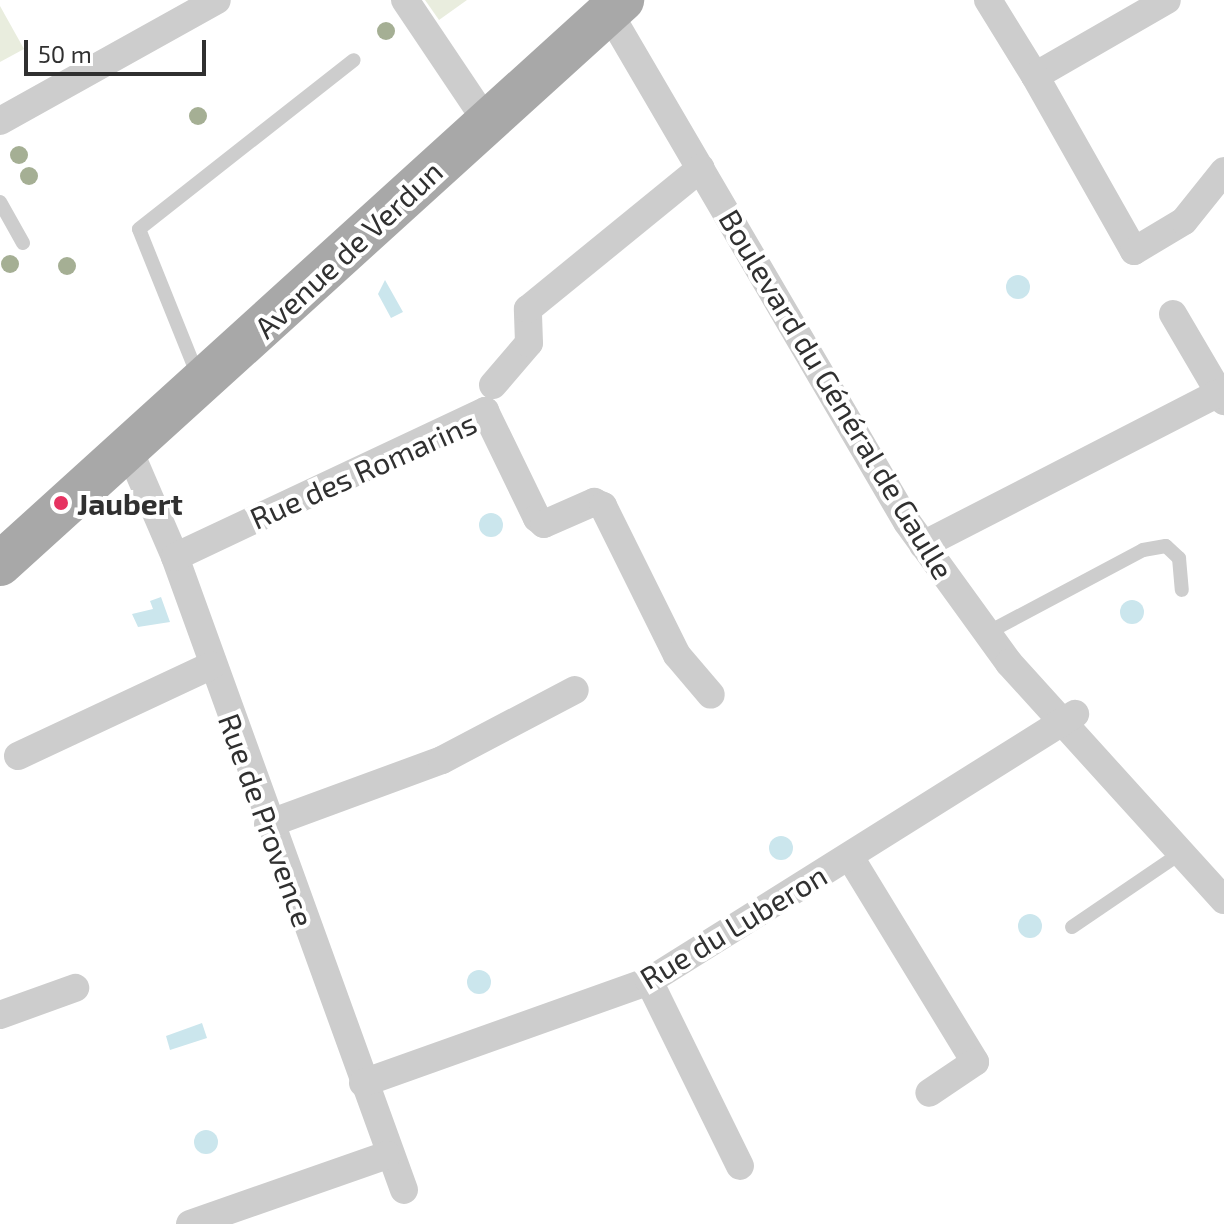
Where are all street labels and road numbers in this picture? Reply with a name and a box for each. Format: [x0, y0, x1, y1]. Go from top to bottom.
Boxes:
street label: Avenue de Verdun [247, 153, 449, 345]
street label: Boulevard du Général de Gaulle [712, 202, 962, 586]
street label: Rue des Romarins [244, 404, 482, 536]
street label: Rue de Provence [212, 708, 322, 932]
street label: Rue du Luberon [633, 856, 833, 996]

